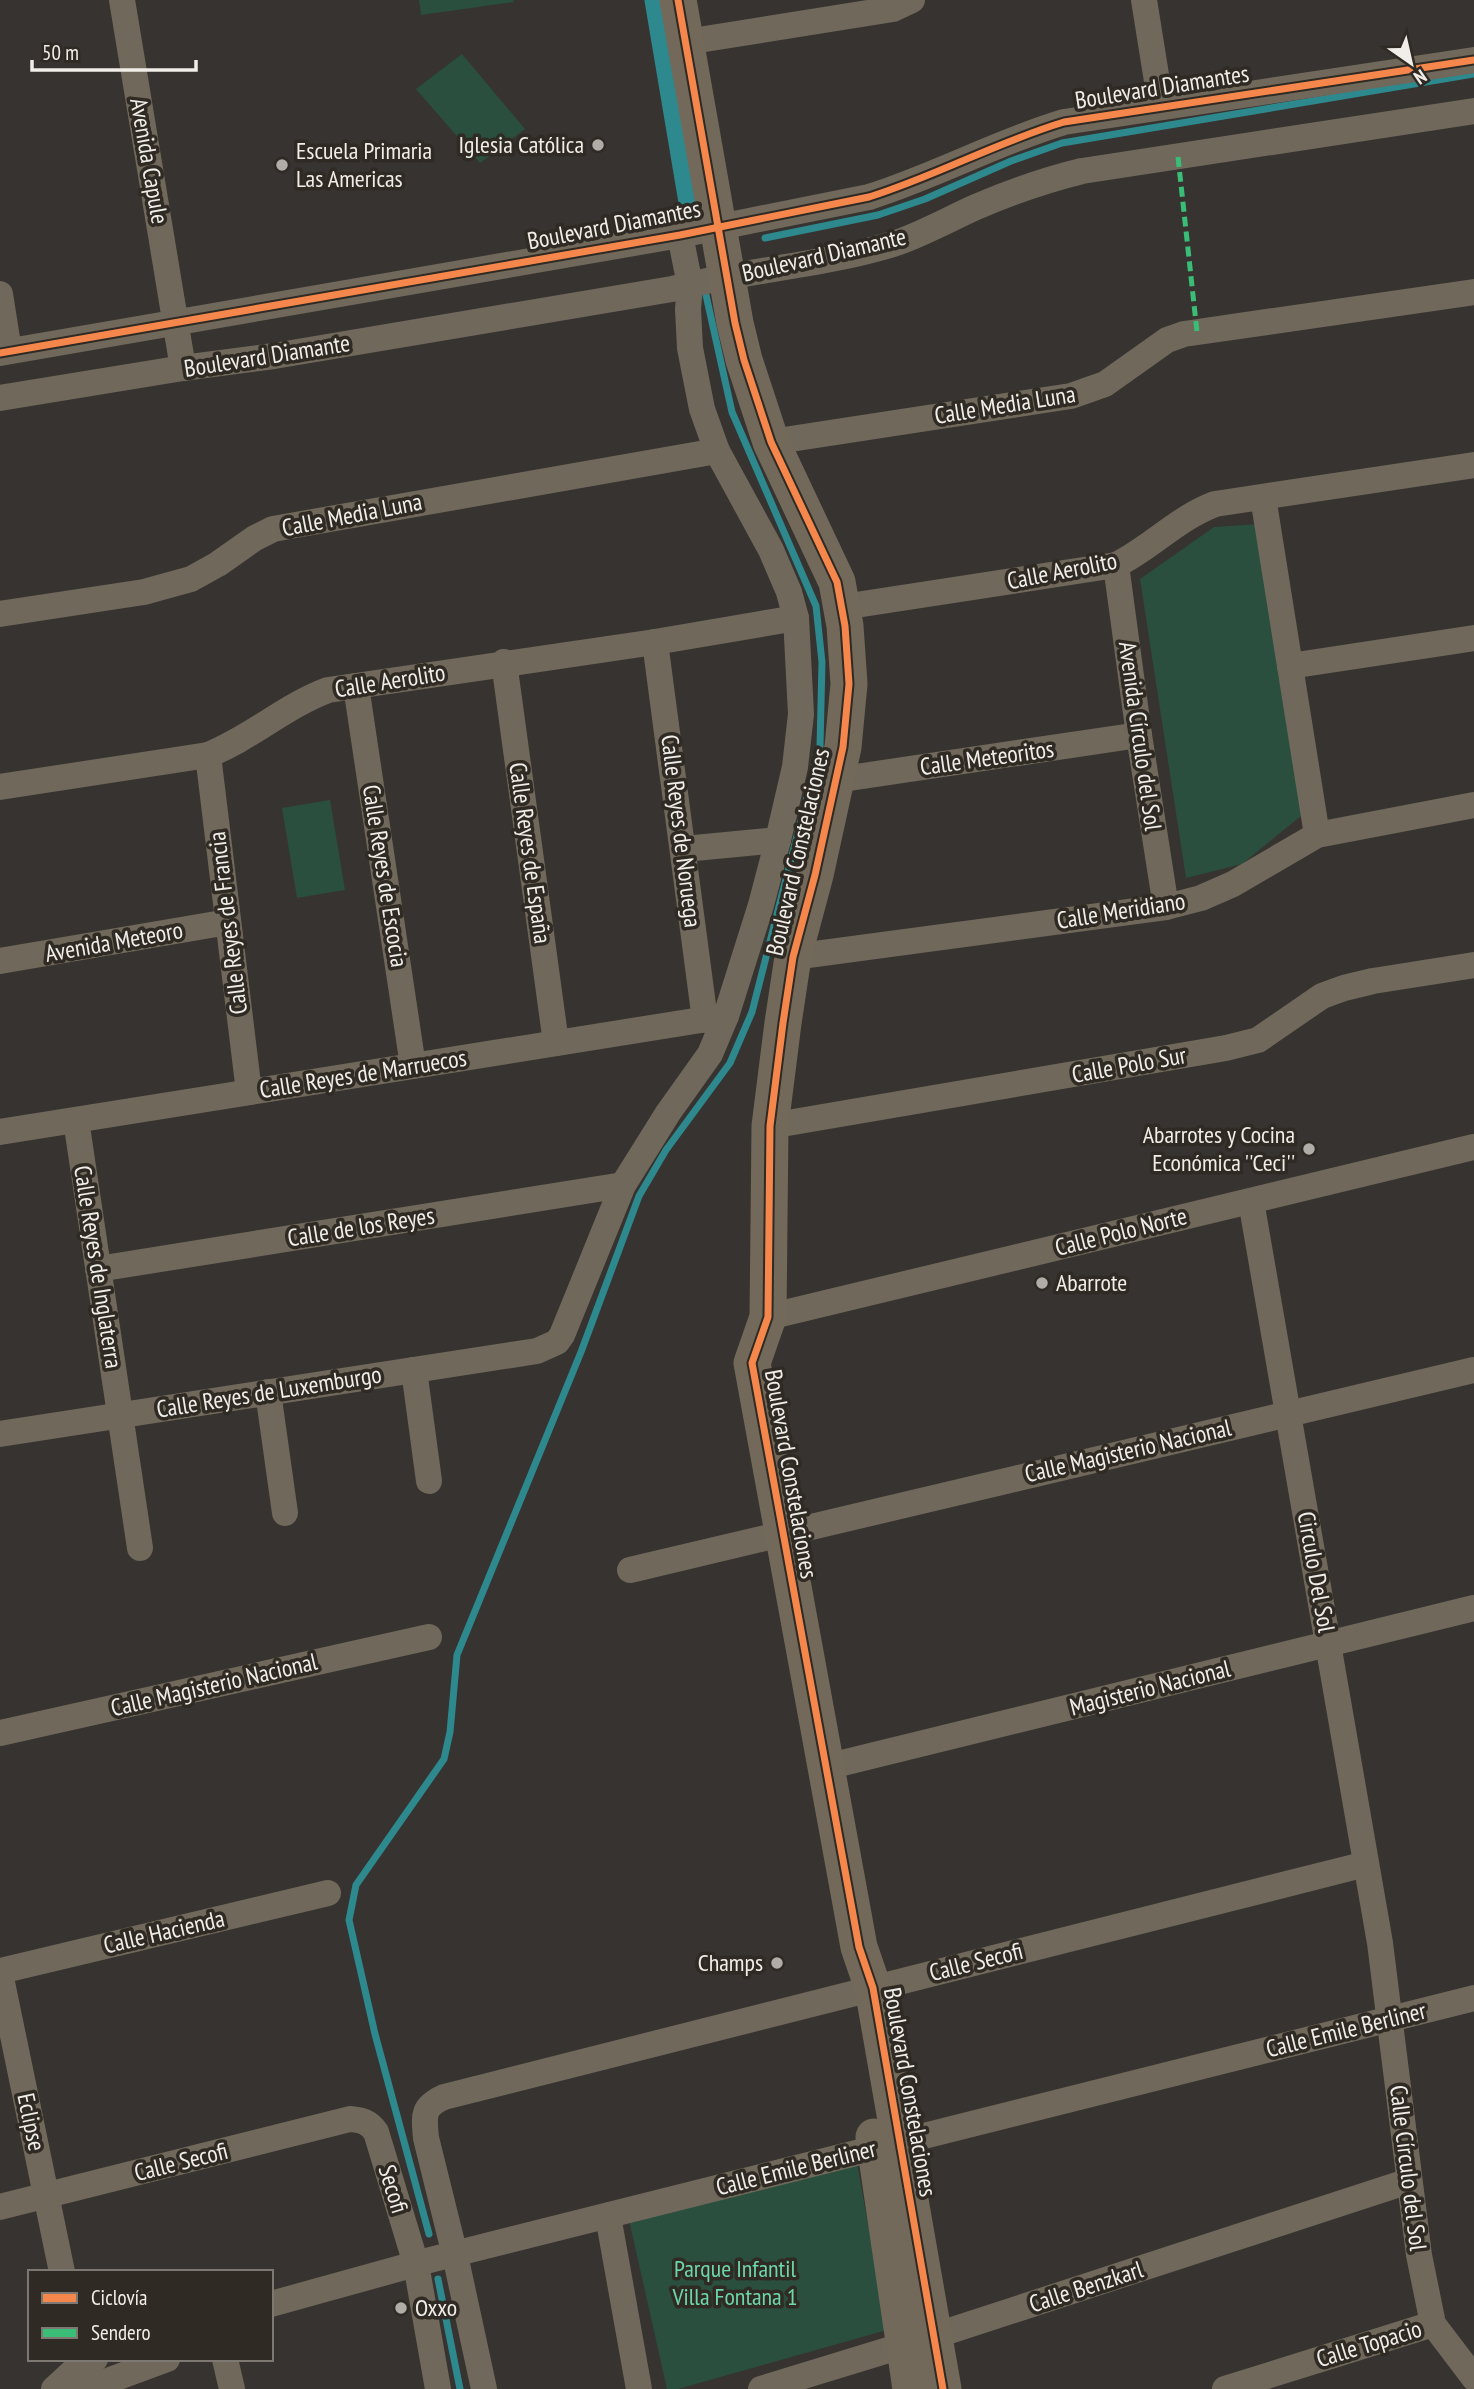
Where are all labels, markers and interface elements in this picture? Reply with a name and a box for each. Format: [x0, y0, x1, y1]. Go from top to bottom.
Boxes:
scale bar [32, 28, 196, 72]
north arrow [1376, 28, 1446, 98]
text: 50 m [42, 39, 79, 66]
street label: Boulevard Diamantes [1073, 57, 1251, 116]
text: N [1410, 64, 1431, 90]
street label: Avenida Capule [123, 96, 176, 226]
place label: Iglesia Católica [459, 129, 584, 160]
place label: Escuela Primaria Las Americas [296, 135, 432, 194]
marker: Iglesia Católica [590, 137, 606, 153]
marker: Escuela Primaria Las Americas [274, 157, 290, 173]
street label: Boulevard Diamantes [525, 193, 703, 256]
street label: Boulevard Diamante [739, 221, 909, 288]
street label: Boulevard Diamante [182, 327, 352, 384]
street label: Calle Media Luna [932, 378, 1078, 431]
street label: Calle Media Luna [279, 486, 425, 543]
street label: Calle Aerolito [1004, 545, 1120, 596]
street label: Avenida Círculo del Sol [1112, 639, 1169, 833]
street label: Calle Aerolito [333, 656, 447, 705]
street label: Calle Reyes de Noruega [654, 733, 709, 929]
street label: Calle Meteoritos [918, 733, 1056, 782]
street label: Boulevard Constelaciones [759, 745, 836, 959]
street label: Calle Reyes de España [502, 760, 559, 946]
street label: Calle Reyes de Escocia [356, 782, 415, 969]
street label: Calle Reyes de Francia [201, 830, 254, 1016]
street label: Calle Meridiano [1055, 885, 1187, 936]
street label: Avenida Meteoro [43, 914, 185, 969]
street label: Calle Polo Sur [1069, 1039, 1189, 1090]
street label: Calle Reyes de Marruecos [257, 1042, 468, 1105]
place label: Abarrotes y Cocina Económica ''Ceci'' [1143, 1119, 1295, 1178]
marker: Abarrotes y Cocina Económica ''Ceci'' [1301, 1141, 1317, 1157]
street label: Calle Reyes de Inglaterra [67, 1163, 130, 1371]
street label: Calle de los Reyes [285, 1200, 437, 1253]
street label: Calle Polo Norte [1052, 1200, 1190, 1263]
place label: Abarrote [1056, 1267, 1127, 1298]
marker: Abarrote [1034, 1275, 1050, 1291]
street label: Calle Reyes de Luxemburgo [154, 1358, 384, 1425]
street label: Boulevard Constelaciones [758, 1367, 825, 1581]
street label: Calle Magisterio Nacional [1022, 1412, 1235, 1489]
street label: Circulo Del Sol [1291, 1509, 1342, 1635]
street label: Calle Magisterio Nacional [108, 1646, 321, 1723]
street label: Magisterio Nacional [1066, 1652, 1234, 1722]
street label: Calle Hacienda [100, 1903, 227, 1960]
street label: Calle Secofi [926, 1935, 1026, 1988]
place label: Champs [698, 1947, 763, 1978]
marker: Champs [769, 1955, 785, 1971]
street label: Boulevard Constelaciones [877, 1985, 944, 2199]
street label: Calle Emile Berliner [1263, 1995, 1430, 2064]
street label: Calle Círculo del Sol [1383, 2083, 1434, 2253]
street label: Eclipse [10, 2090, 53, 2154]
street label: Calle Emile Berliner [713, 2133, 880, 2202]
street label: Calle Secofi [131, 2135, 231, 2188]
street label: Secofi [371, 2161, 415, 2217]
park label: Parque Infantil Villa Fontana 1 [671, 2253, 798, 2312]
street label: Calle Benzkarl [1025, 2253, 1147, 2319]
legend [28, 2270, 273, 2361]
text: Ciclovía [91, 2284, 148, 2311]
place label: Oxxo [415, 2292, 457, 2323]
marker: Oxxo [393, 2300, 409, 2316]
street label: Calle Topacio [1312, 2313, 1425, 2374]
text: Sendero [91, 2319, 150, 2346]

